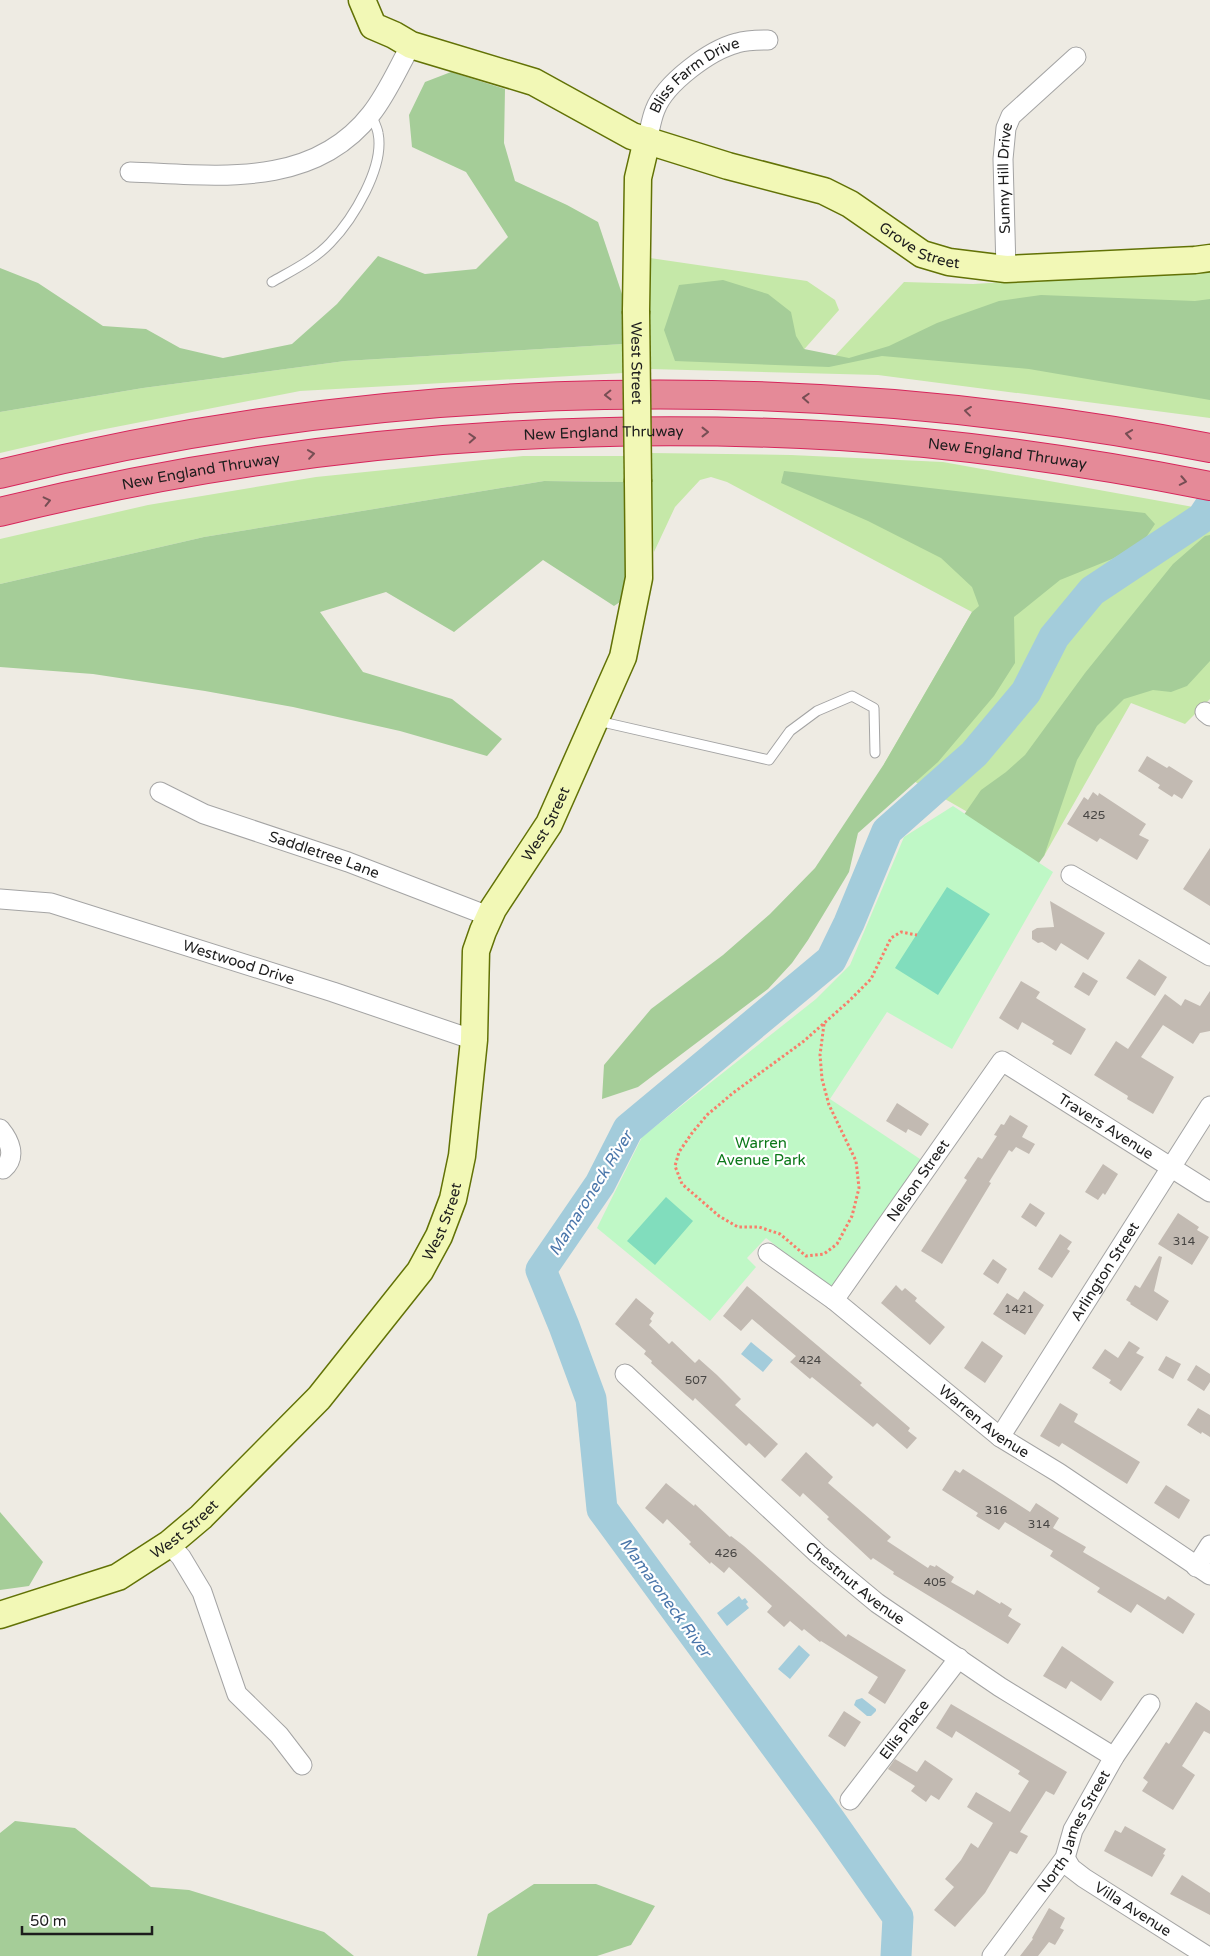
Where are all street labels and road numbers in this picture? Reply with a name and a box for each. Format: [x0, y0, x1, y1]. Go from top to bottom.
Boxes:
street label: Bliss Farm Drive [646, 34, 741, 116]
street label: Sunny Hill Drive [994, 119, 1016, 234]
street label: Grove Street [876, 218, 961, 272]
street label: West Street [627, 322, 646, 405]
street label: New England Thruway [523, 422, 684, 444]
street label: New England Thruway [927, 434, 1088, 473]
street label: New England Thruway [120, 449, 281, 494]
street label: West Street [518, 784, 573, 865]
street label: Saddletree Lane [267, 827, 382, 882]
street label: Westwood Drive [181, 936, 297, 988]
street label: Travers Avenue [1055, 1090, 1157, 1163]
street label: Nelson Street [883, 1136, 953, 1225]
street label: West Street [418, 1181, 465, 1264]
street label: Arlington Street [1067, 1218, 1143, 1324]
street label: Warren Avenue [935, 1381, 1032, 1462]
street label: West Street [147, 1496, 222, 1562]
street label: Chestnut Avenue [801, 1538, 908, 1628]
street label: Ellis Place [876, 1696, 933, 1763]
street label: North James Street [1033, 1767, 1114, 1896]
street label: Villa Avenue [1091, 1878, 1175, 1940]

